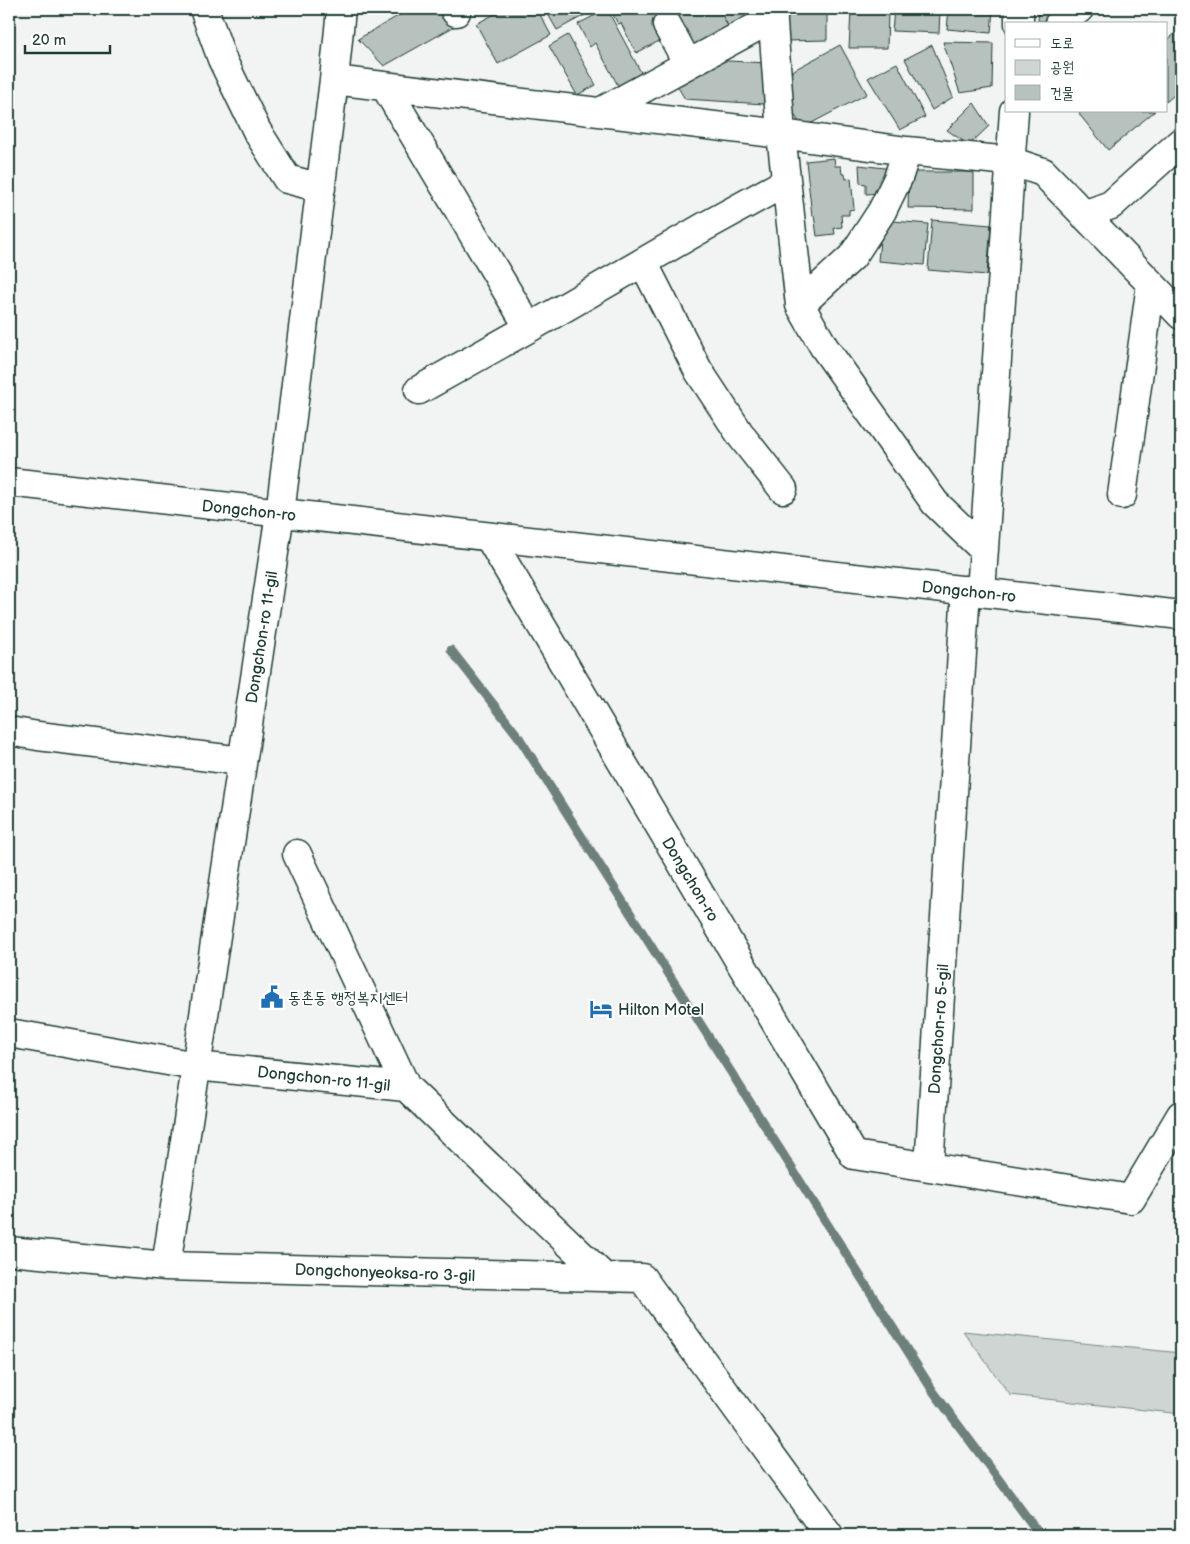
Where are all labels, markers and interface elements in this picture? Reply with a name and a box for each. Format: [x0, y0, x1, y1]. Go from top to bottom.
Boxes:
scale bar [25, 22, 110, 54]
legend [1005, 22, 1168, 112]
text: 20 m [32, 31, 66, 50]
text: 도로 [1050, 34, 1074, 53]
text: 공원 [1050, 58, 1074, 77]
text: 건물 [1050, 84, 1074, 103]
street label: Dongchon-ro [201, 497, 297, 526]
street label: Dongchon-ro 11-gil [243, 570, 282, 705]
street label: Dongchon-ro [921, 578, 1017, 607]
street label: Dongchon-ro [657, 834, 722, 925]
street label: Dongchon-ro 5-gil [925, 963, 954, 1095]
public building icon: 동촌동 행정복지센터 [259, 984, 285, 1010]
place label: 동촌동 행정복지센터 [288, 989, 408, 1008]
hotel icon: Hilton Motel [588, 996, 614, 1022]
place label: Hilton Motel [618, 1001, 704, 1020]
street label: Dongchon-ro 11-gil [256, 1063, 391, 1096]
street label: Dongchonyeoksa-ro 3-gil [294, 1261, 476, 1286]

